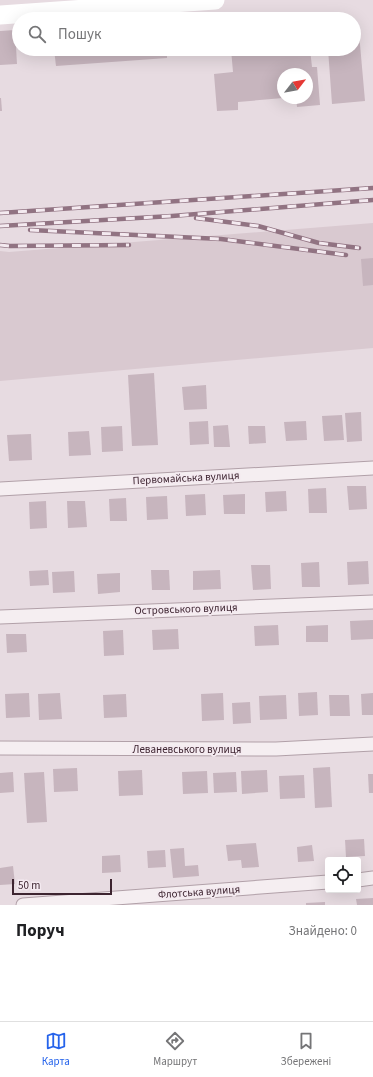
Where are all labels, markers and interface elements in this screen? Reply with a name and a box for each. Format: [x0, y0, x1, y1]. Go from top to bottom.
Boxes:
search box [12, 12, 361, 56]
icon: search [26, 23, 48, 45]
text: Пошук [58, 24, 101, 45]
north arrow [277, 68, 313, 104]
street label: Первомайська вулиця [132, 468, 240, 488]
street label: Островського вулиця [134, 600, 238, 618]
street label: Леваневського вулиця [132, 742, 242, 757]
map controls [325, 857, 361, 893]
button: locate [325, 857, 361, 893]
scale bar [12, 877, 112, 896]
text: 50 m [18, 878, 40, 893]
street label: Флотська вулиця [157, 882, 241, 902]
text: Поруч [16, 919, 65, 943]
text: Знайдено: 0 [289, 922, 357, 940]
tab: Карта [42, 1030, 70, 1069]
tab: Маршрут [153, 1030, 197, 1069]
tab: Збережені [281, 1030, 331, 1069]

